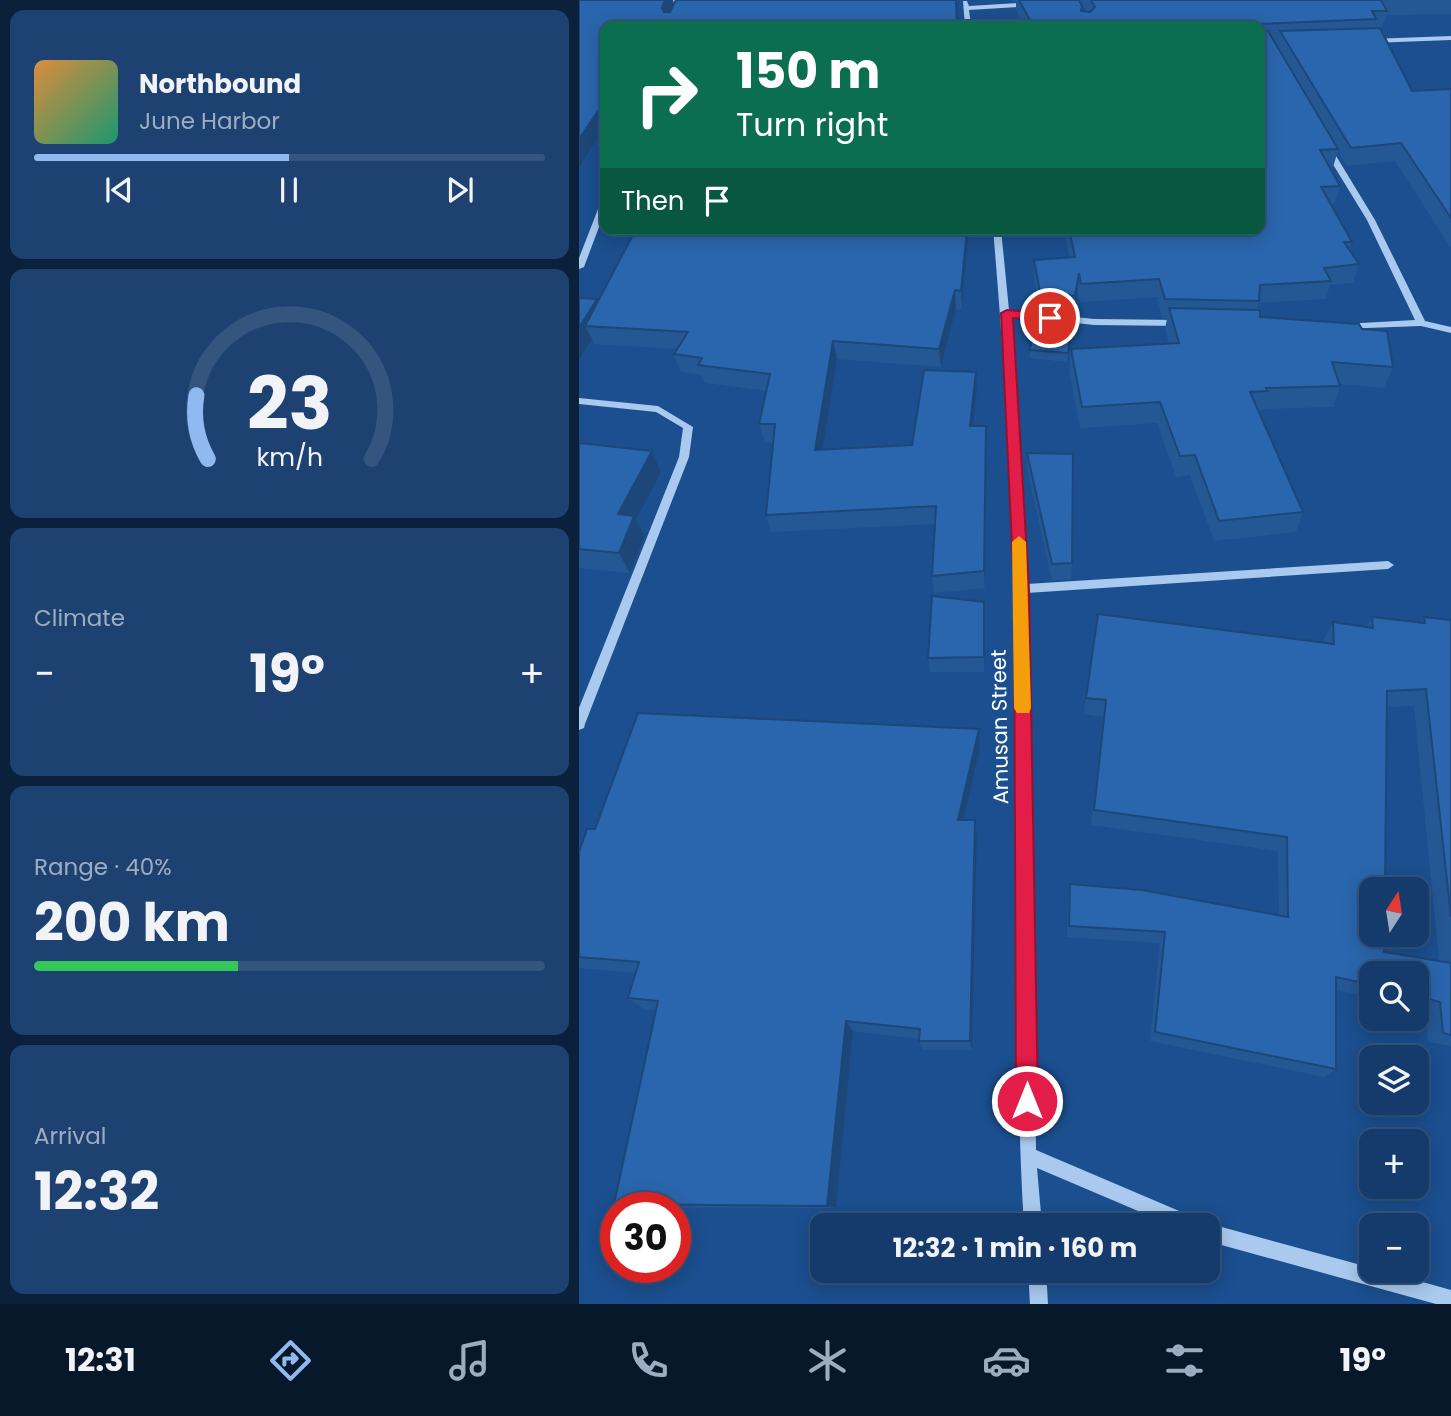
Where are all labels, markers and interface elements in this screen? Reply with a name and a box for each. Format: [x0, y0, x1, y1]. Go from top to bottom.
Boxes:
text: 150 m [736, 37, 881, 105]
icon: right [621, 49, 712, 140]
text: Northbound [139, 66, 301, 102]
text: Turn right [736, 102, 888, 147]
text: June Harbor [139, 105, 280, 137]
icon: previous [100, 171, 138, 209]
icon: pause [270, 171, 308, 209]
icon: next [441, 171, 479, 209]
icon: arrive [698, 182, 736, 220]
text: Then [621, 183, 684, 219]
pin [1020, 288, 1080, 348]
icon: arrive [1031, 299, 1069, 337]
text: 23 [247, 354, 332, 455]
text: km/h [256, 440, 323, 475]
text: Climate [34, 602, 125, 634]
text: 19° [249, 637, 325, 710]
text: − [34, 647, 55, 700]
text: + [519, 647, 545, 700]
street label: Amusan Street [984, 649, 1015, 805]
text: Range · 40% [34, 851, 172, 883]
north arrow [1359, 877, 1429, 947]
map controls [1359, 877, 1429, 1283]
text: 200 km [34, 886, 230, 959]
button: search [1359, 961, 1429, 1031]
button: layers [1359, 1045, 1429, 1115]
position arrow [990, 1064, 1064, 1138]
text: Arrival [34, 1120, 106, 1152]
button: + [1359, 1129, 1429, 1199]
text: 12:32 [34, 1155, 159, 1228]
speed limit sign: 30 [600, 1192, 691, 1283]
button: − [1359, 1213, 1429, 1283]
text: 12:32 · 1 min · 160 m [893, 1230, 1137, 1266]
icon: directions [266, 1336, 315, 1385]
icon: music [445, 1336, 494, 1385]
icon: phone [624, 1336, 673, 1385]
icon: climate [803, 1336, 852, 1385]
icon: car [982, 1336, 1031, 1385]
icon: filters [1160, 1336, 1209, 1385]
text: 12:31 [65, 1337, 136, 1382]
text: 19° [1339, 1337, 1386, 1382]

